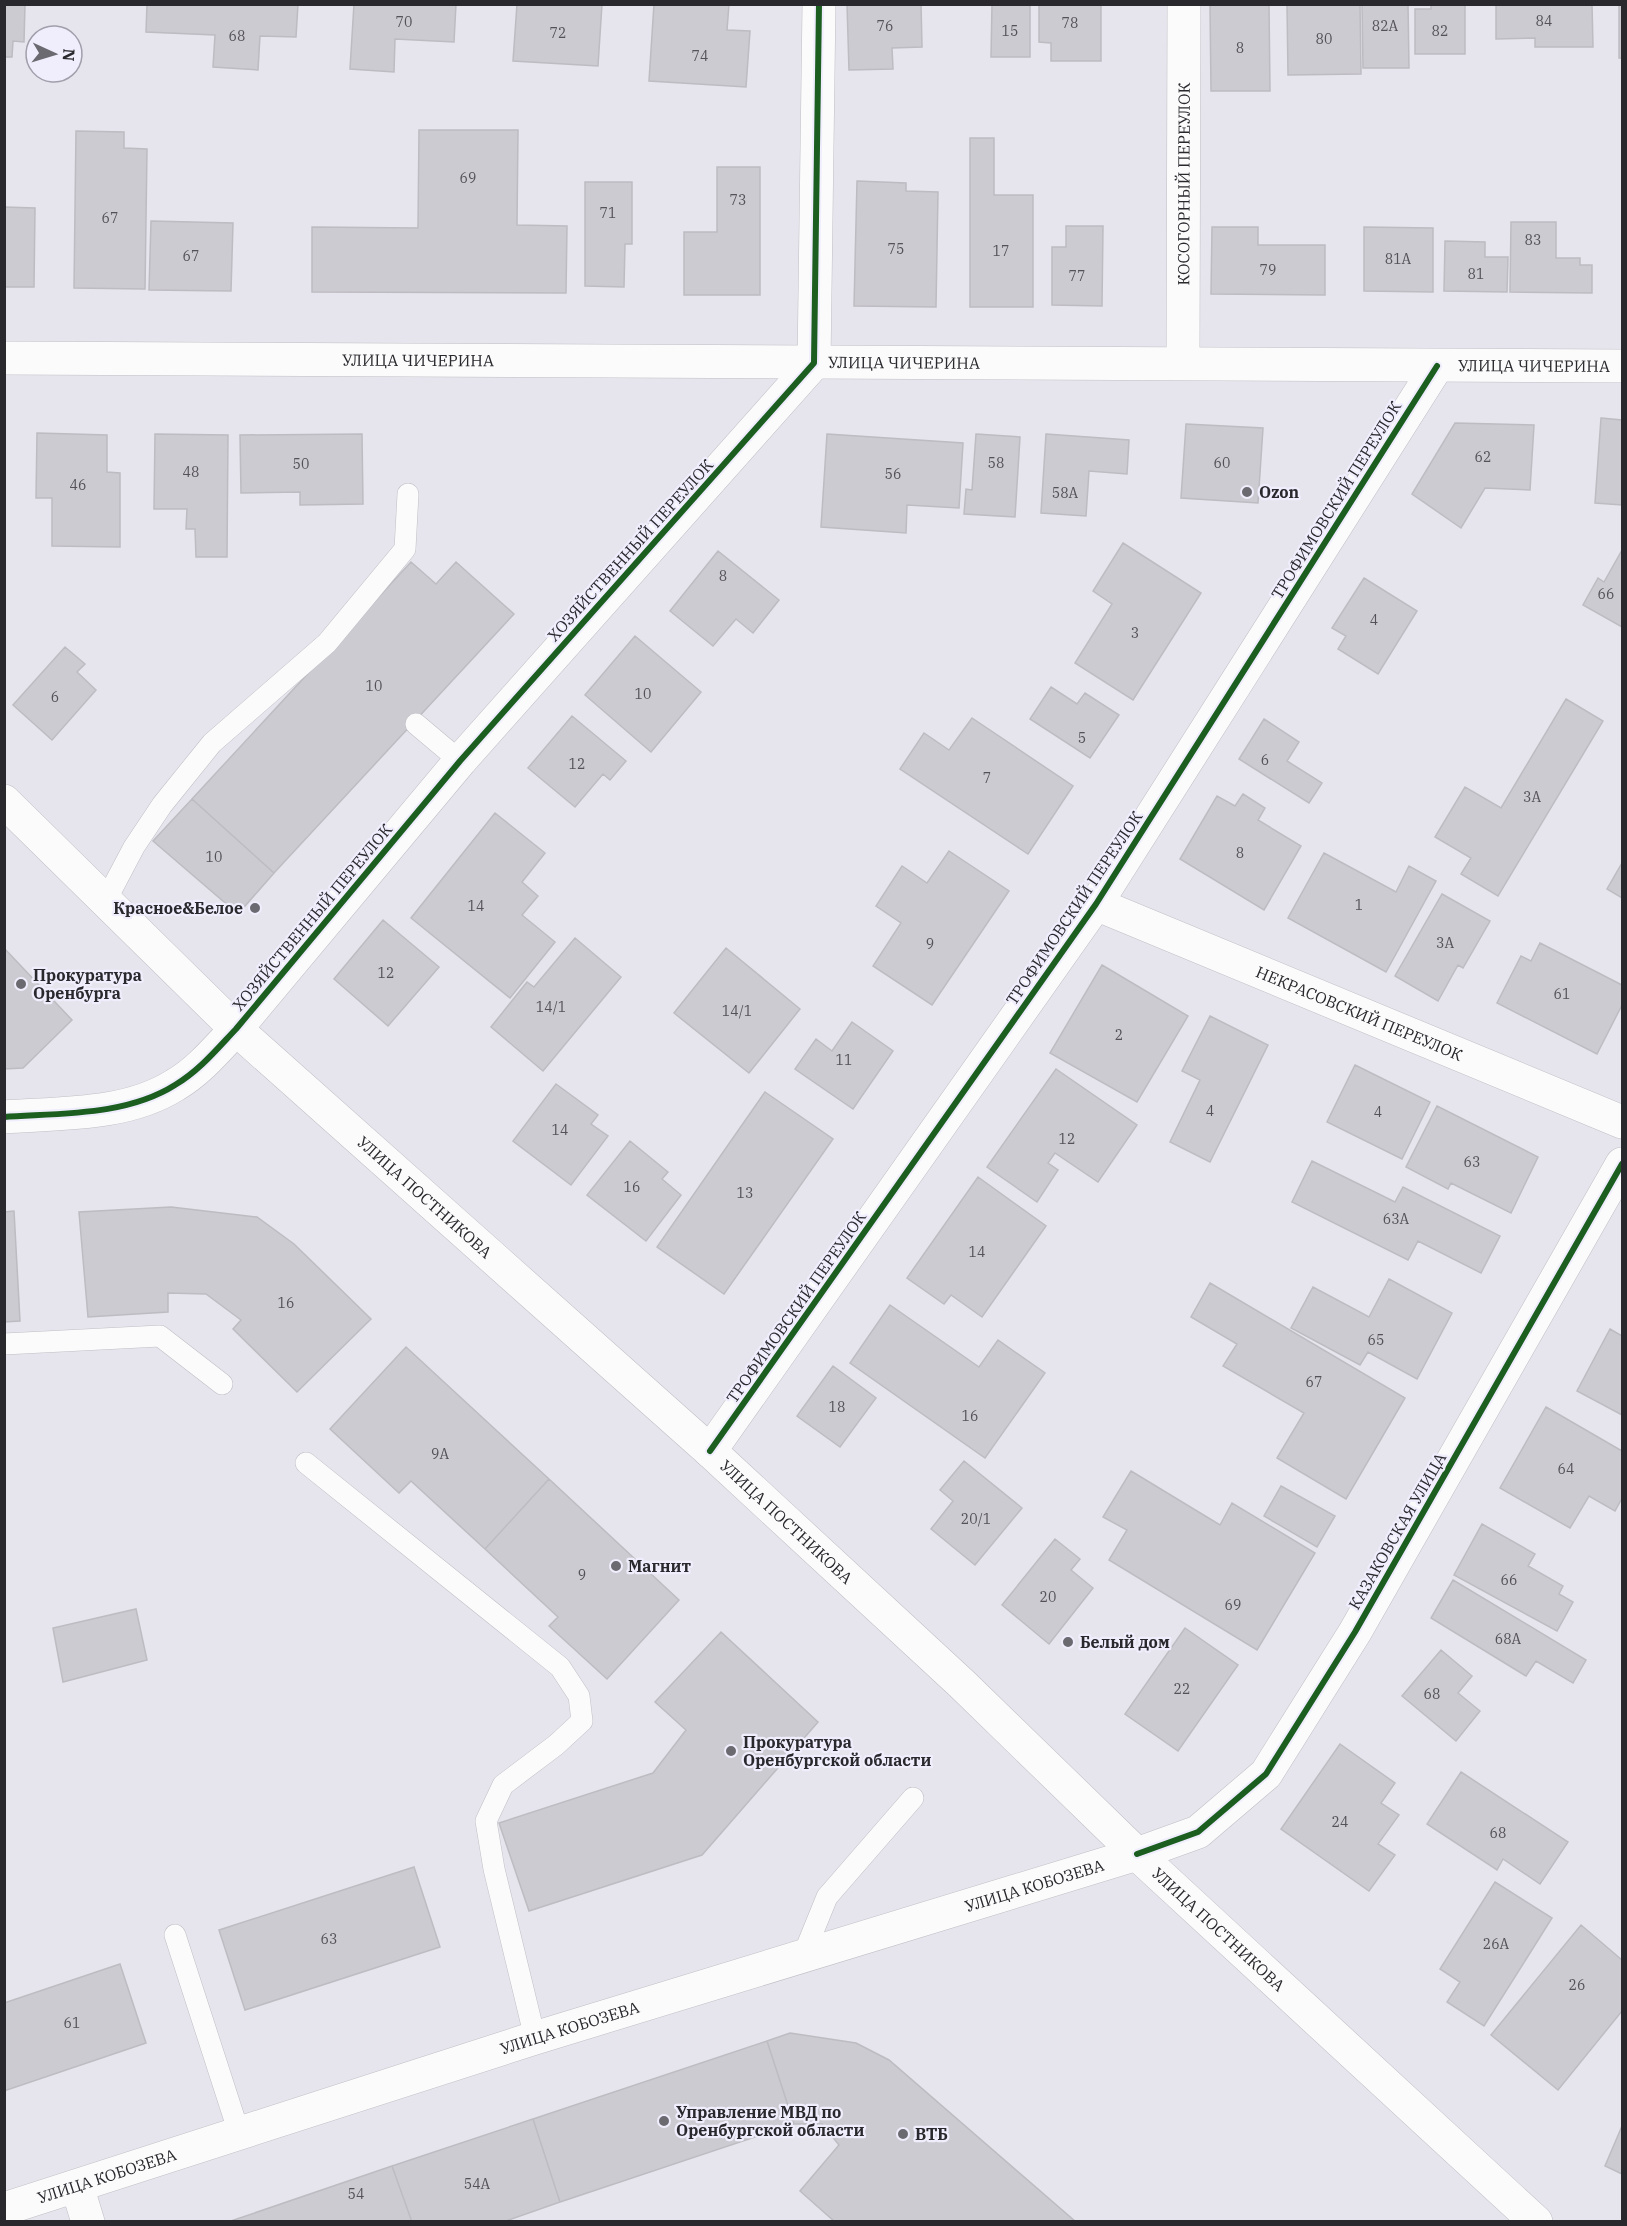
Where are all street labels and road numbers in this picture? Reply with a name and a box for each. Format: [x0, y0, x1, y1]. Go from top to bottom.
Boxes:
street label: КОСОГОРНЫЙ ПЕРЕУЛОК [1173, 82, 1194, 286]
street label: УЛИЦА ЧИЧЕРИНА [342, 350, 494, 370]
street label: УЛИЦА ЧИЧЕРИНА [828, 352, 980, 373]
street label: УЛИЦА ЧИЧЕРИНА [1458, 355, 1610, 376]
street label: ТРОФИМОВСКИЙ ПЕРЕУЛОК [1267, 397, 1405, 603]
street label: ХОЗЯЙСТВЕННЫЙ ПЕРЕУЛОК [543, 455, 717, 645]
street label: ТРОФИМОВСКИЙ ПЕРЕУЛОК [1001, 807, 1147, 1009]
street label: ХОЗЯЙСТВЕННЫЙ ПЕРЕУЛОК [228, 819, 396, 1015]
street label: НЕКРАСОВСКИЙ ПЕРЕУЛОК [1253, 961, 1466, 1065]
street label: УЛИЦА ПОСТНИКОВА [353, 1132, 496, 1262]
street label: ТРОФИМОВСКИЙ ПЕРЕУЛОК [722, 1207, 870, 1407]
street label: КАЗАКОВСКАЯ УЛИЦА [1344, 1449, 1450, 1613]
street label: УЛИЦА ПОСТНИКОВА [716, 1455, 857, 1588]
street label: УЛИЦА КОБОЗЕВА [962, 1855, 1106, 1916]
street label: УЛИЦА ПОСТНИКОВА [1148, 1863, 1289, 1995]
street label: УЛИЦА КОБОЗЕВА [498, 1997, 642, 2059]
street label: УЛИЦА КОБОЗЕВА [35, 2144, 179, 2208]

